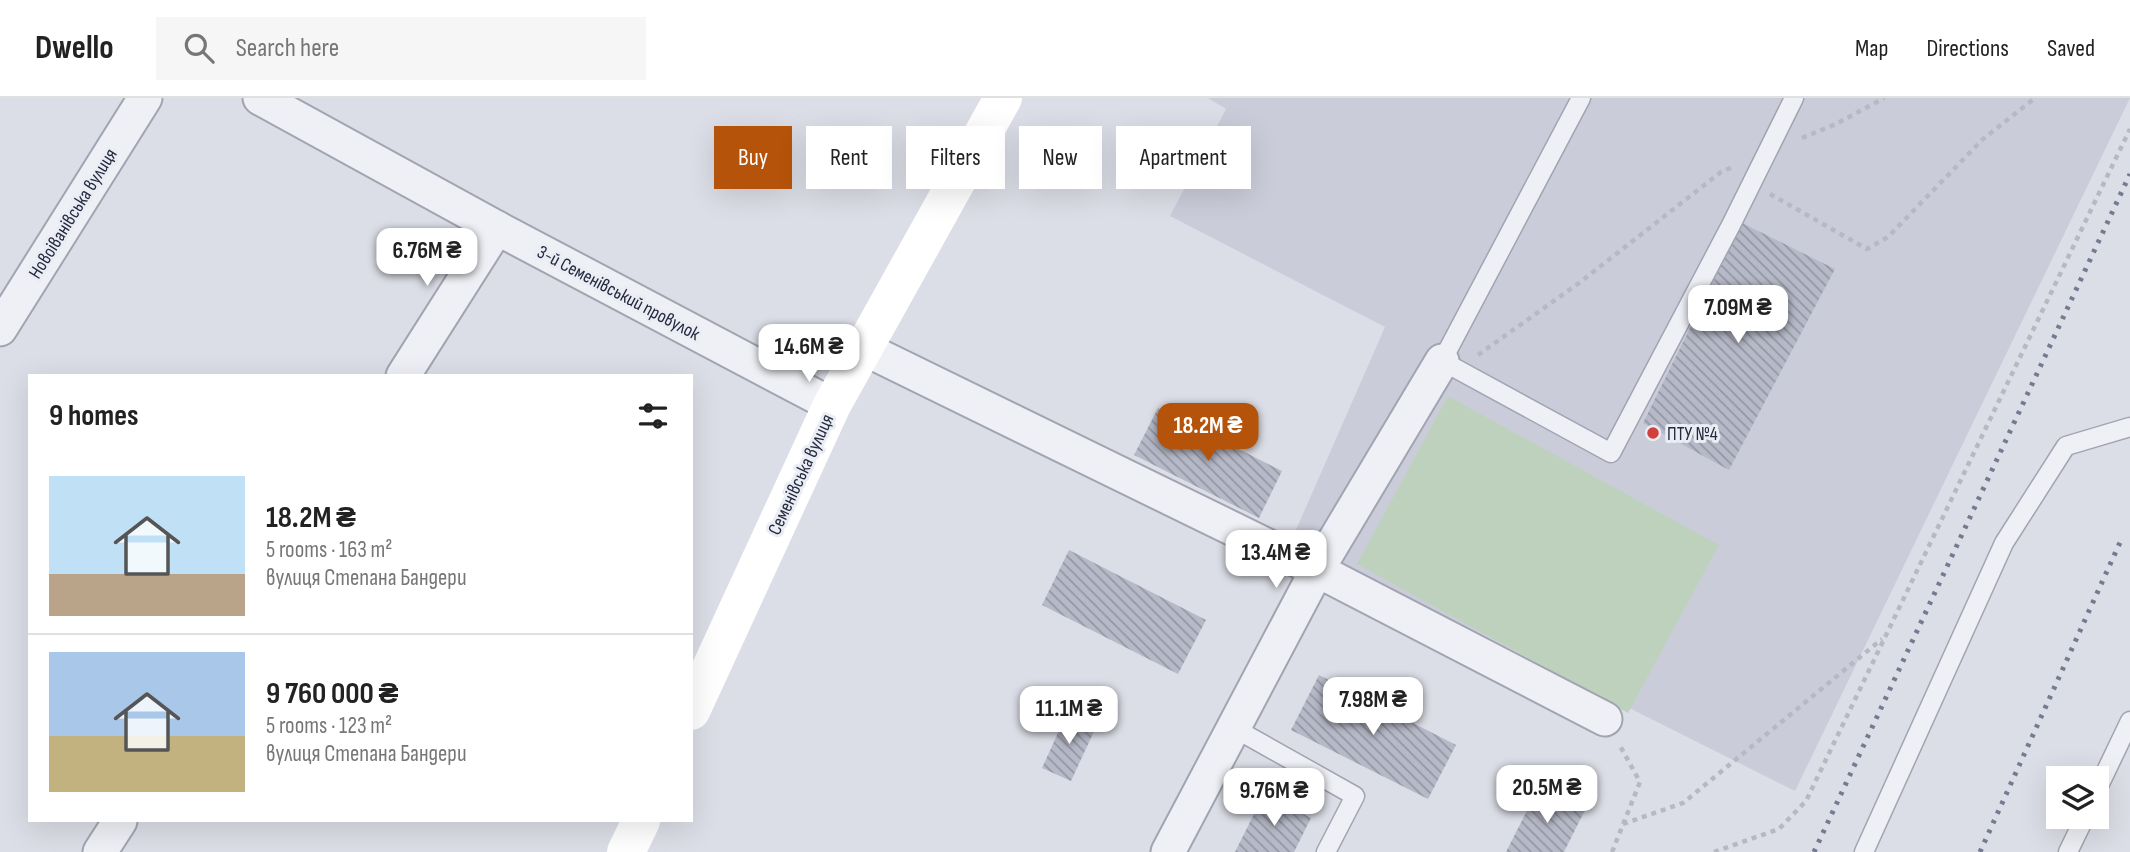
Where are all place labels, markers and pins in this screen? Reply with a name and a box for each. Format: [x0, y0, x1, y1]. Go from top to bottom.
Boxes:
pin: 6.76M ₴ [362, 228, 492, 288]
pin: 7.09M ₴ [1673, 286, 1803, 345]
pin: 14.6M ₴ [744, 324, 874, 384]
pin: 18.2M ₴ [1143, 404, 1273, 463]
place label: ПТУ №4 [1667, 423, 1718, 446]
marker: ПТУ №4 [1645, 425, 1661, 441]
pin: 13.4M ₴ [1211, 531, 1341, 590]
pin: 7.98M ₴ [1308, 678, 1438, 737]
pin: 11.1M ₴ [1004, 686, 1134, 746]
pin: 20.5M ₴ [1482, 766, 1612, 825]
pin: 9.76M ₴ [1209, 768, 1339, 828]

